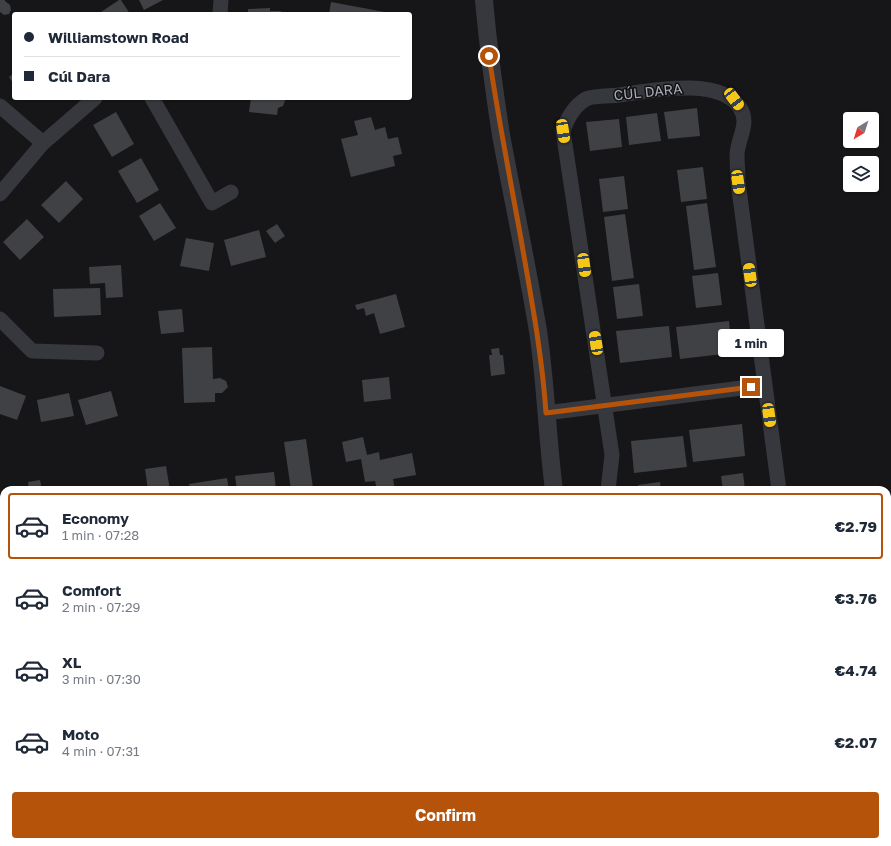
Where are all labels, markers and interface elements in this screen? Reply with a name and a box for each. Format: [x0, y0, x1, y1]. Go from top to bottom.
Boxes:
text: Williamstown Road [48, 28, 189, 46]
route start [480, 47, 498, 65]
text: Cúl Dara [48, 67, 110, 85]
street label: CÚL DARA [613, 79, 684, 104]
car [722, 86, 746, 112]
north arrow [843, 112, 879, 148]
map controls [843, 112, 879, 192]
car [555, 118, 571, 144]
button: layers [843, 156, 879, 192]
car [730, 169, 746, 195]
car [576, 252, 592, 278]
car [742, 262, 758, 288]
callout: 1 min [718, 329, 784, 357]
car [588, 330, 604, 356]
text: 1 min [735, 335, 767, 351]
route end [742, 378, 760, 396]
car [761, 402, 777, 428]
icon: car [14, 508, 50, 544]
text: Economy [62, 509, 129, 527]
text: €2.79 [835, 517, 877, 535]
text: 1 min · 07:28 [62, 527, 139, 543]
icon: car [14, 580, 50, 616]
text: Comfort [62, 581, 121, 599]
text: €3.76 [835, 589, 877, 607]
text: 2 min · 07:29 [62, 599, 140, 615]
icon: car [14, 652, 50, 688]
text: XL [62, 653, 81, 671]
text: €4.74 [835, 661, 877, 679]
text: 3 min · 07:30 [62, 671, 141, 687]
icon: car [14, 724, 50, 760]
text: Moto [62, 725, 99, 743]
text: €2.07 [835, 733, 877, 751]
text: 4 min · 07:31 [62, 743, 139, 759]
button: Confirm [12, 792, 879, 838]

